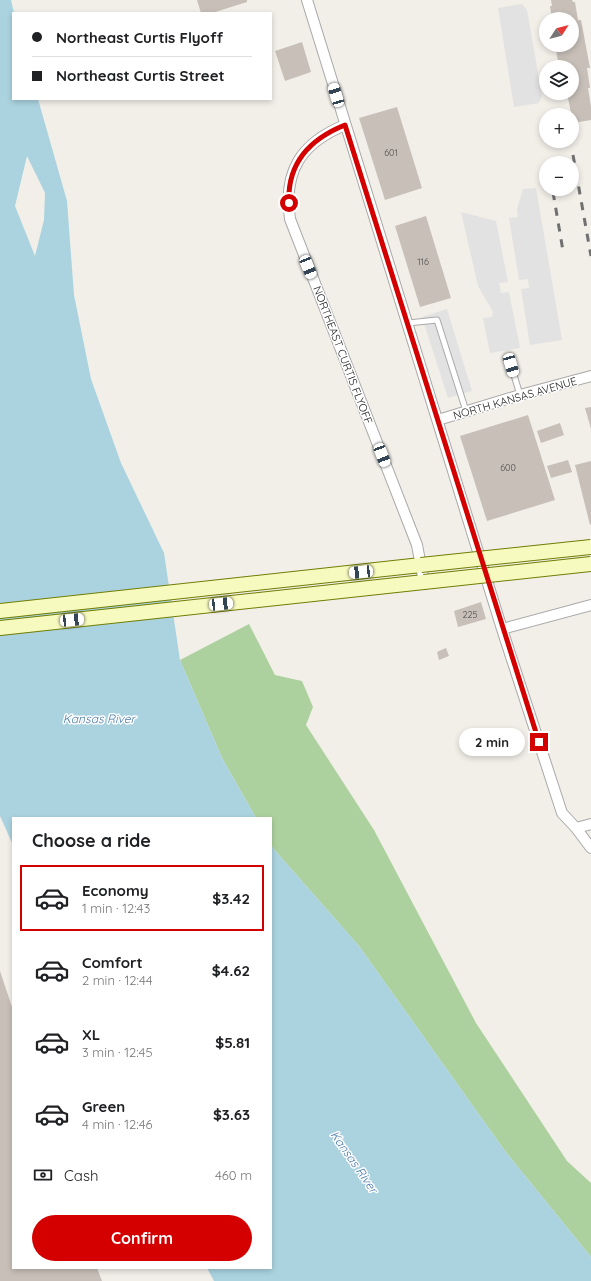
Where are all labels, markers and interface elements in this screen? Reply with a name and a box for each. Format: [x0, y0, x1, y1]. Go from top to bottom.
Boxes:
north arrow [539, 12, 579, 52]
map controls [539, 12, 579, 196]
text: Northeast Curtis Flyoff [56, 28, 223, 47]
button: layers [539, 60, 579, 100]
text: Northeast Curtis Street [56, 66, 225, 85]
car [327, 82, 345, 108]
button: + [539, 108, 579, 148]
house number: 601 [384, 147, 398, 158]
button: − [539, 156, 579, 196]
route start [280, 194, 298, 212]
car [298, 254, 318, 280]
house number: 116 [417, 256, 429, 267]
street label: NORTHEAST CURTIS FLYOFF [310, 284, 376, 426]
car [502, 352, 520, 378]
street label: NORTH KANSAS AVENUE [452, 374, 578, 422]
car [372, 442, 392, 468]
house number: 600 [500, 462, 516, 473]
car [348, 565, 374, 579]
car [208, 597, 234, 611]
house number: 225 [463, 609, 478, 620]
car [59, 613, 85, 627]
water label: Kansas River [63, 711, 137, 726]
callout: 2 min [459, 728, 525, 756]
route end [530, 733, 548, 751]
text: 2 min [475, 734, 509, 750]
text: Choose a ride [32, 829, 151, 852]
icon: car [34, 880, 70, 916]
text: Economy [82, 881, 149, 900]
text: $3.42 [212, 889, 250, 908]
text: 1 min · 12:43 [82, 900, 150, 916]
icon: car [34, 952, 70, 988]
text: Comfort [82, 953, 143, 972]
text: $4.62 [212, 961, 250, 980]
text: 2 min · 12:44 [82, 972, 153, 988]
icon: car [34, 1024, 70, 1060]
text: XL [82, 1025, 100, 1044]
text: $5.81 [215, 1033, 250, 1052]
text: 3 min · 12:45 [82, 1044, 153, 1060]
icon: car [34, 1096, 70, 1132]
text: Green [82, 1097, 125, 1116]
text: $3.63 [213, 1105, 250, 1124]
text: 4 min · 12:46 [82, 1116, 152, 1132]
water label: Kansas River [327, 1128, 382, 1197]
icon: cash [32, 1164, 54, 1186]
text: Cash [64, 1166, 98, 1185]
text: 460 m [215, 1167, 252, 1183]
button: Confirm [32, 1215, 252, 1261]

